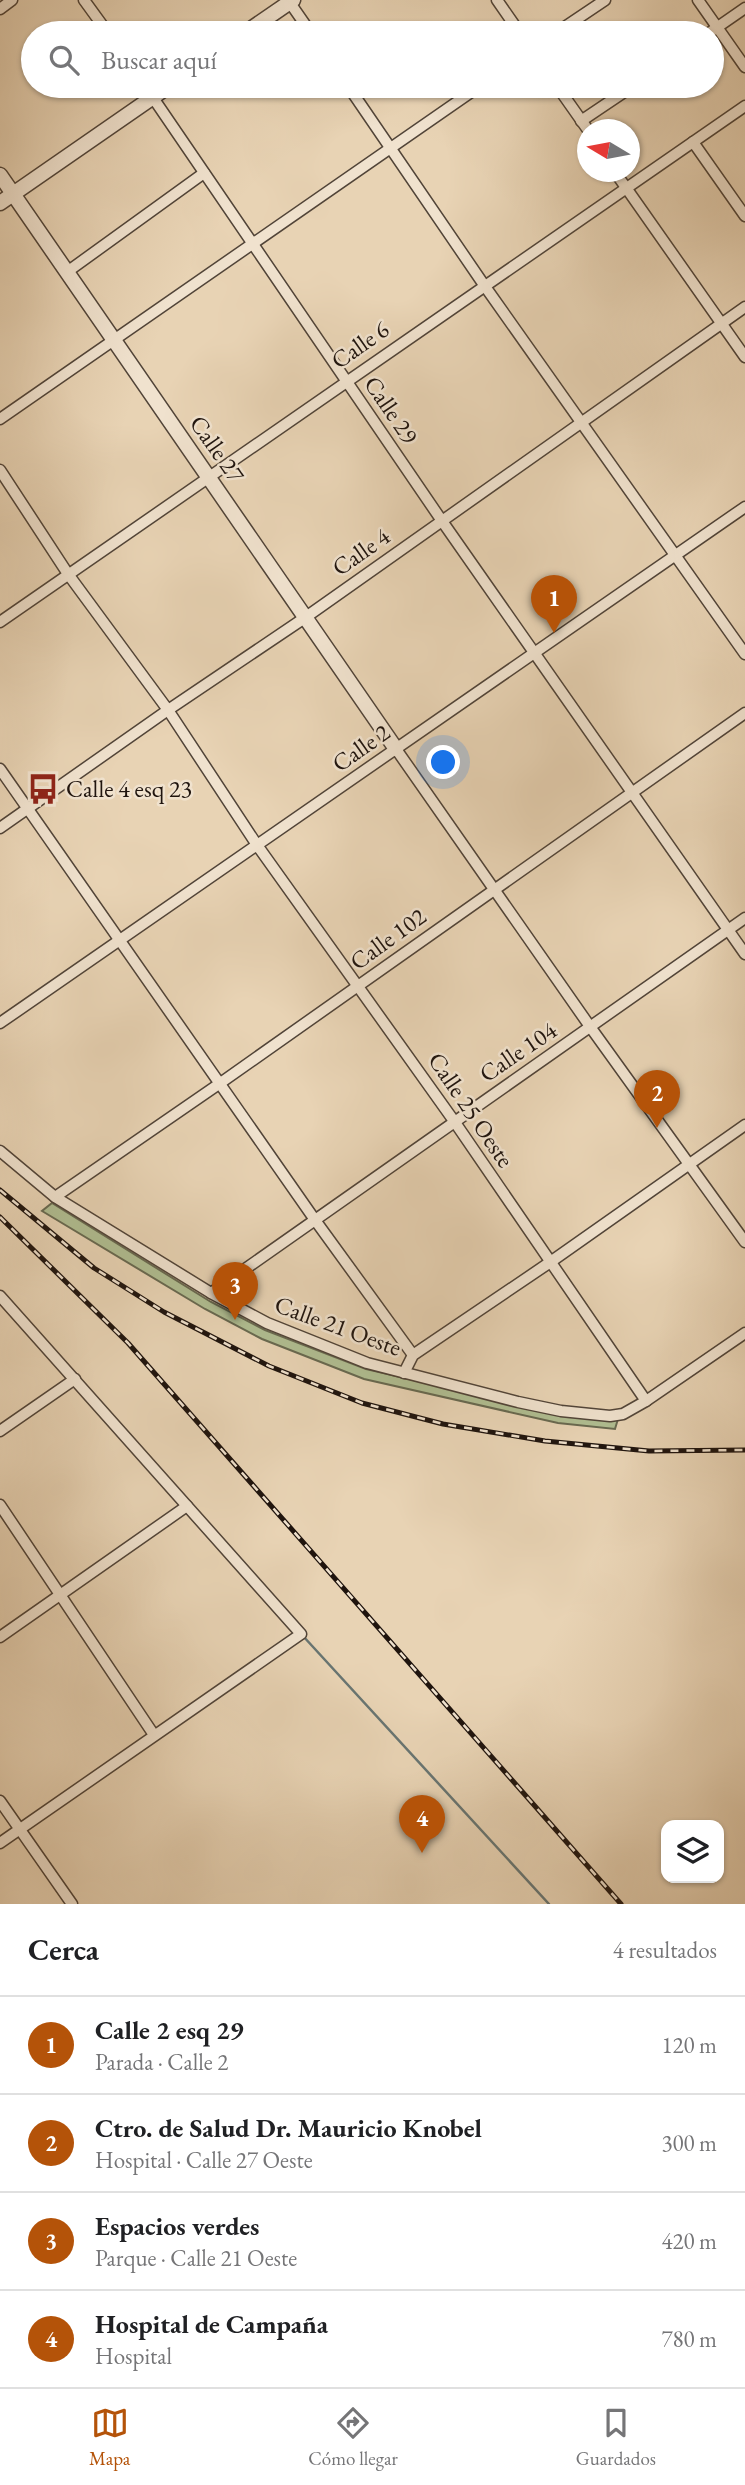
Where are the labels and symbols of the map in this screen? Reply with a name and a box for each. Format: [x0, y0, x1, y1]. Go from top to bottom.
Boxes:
north arrow [577, 119, 640, 182]
street label: Calle 6 [325, 314, 395, 376]
street label: Calle 29 [357, 370, 426, 450]
street label: Calle 27 [183, 409, 252, 489]
street label: Calle 4 [326, 520, 396, 583]
pin: 1 [531, 575, 577, 633]
street label: Calle 2 [326, 716, 396, 779]
your location [426, 745, 460, 779]
bus stop icon: Calle 4 esq 23 [26, 772, 60, 806]
place label: Calle 4 esq 23 [66, 773, 192, 804]
street label: Calle 102 [343, 900, 432, 977]
street label: Calle 104 [473, 1014, 563, 1089]
street label: Calle 25 Oeste [422, 1046, 521, 1173]
pin: 2 [634, 1070, 680, 1128]
pin: 3 [212, 1262, 258, 1320]
street label: Calle 21 Oeste [271, 1288, 406, 1363]
pin: 4 [399, 1795, 445, 1853]

